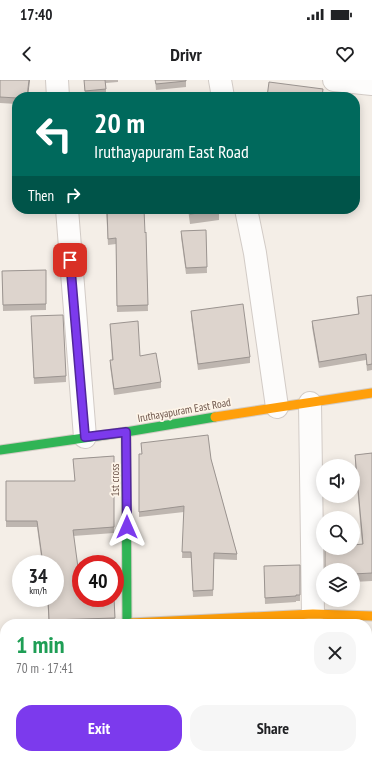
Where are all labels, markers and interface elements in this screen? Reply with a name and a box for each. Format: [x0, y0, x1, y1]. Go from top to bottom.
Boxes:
text: 17:40 [20, 5, 52, 24]
icon: back [16, 43, 38, 65]
text: Drivr [170, 43, 202, 66]
icon: heart [334, 43, 356, 65]
text: 20 m [94, 104, 145, 141]
icon: left [28, 108, 80, 160]
text: Iruthayapuram East Road [94, 140, 249, 163]
icon: right [62, 184, 84, 206]
text: Then [28, 186, 54, 205]
pin [53, 243, 87, 277]
icon: arrive [59, 249, 81, 271]
street label: Iruthayapuram East Road [136, 395, 232, 425]
map controls [316, 459, 360, 607]
button: sound [316, 459, 360, 503]
street label: 1st cross [108, 463, 122, 497]
position arrow [106, 506, 148, 548]
button: search [316, 511, 360, 555]
speed limit sign: 40 [72, 555, 124, 607]
text: 34 [28, 563, 48, 589]
button: layers [316, 563, 360, 607]
text: km/h [29, 584, 47, 597]
text: 1 min [16, 629, 64, 660]
button: close [314, 632, 356, 674]
text: 70 m · 17:41 [16, 660, 73, 677]
button: Exit [16, 705, 182, 751]
button: Share [190, 705, 356, 751]

